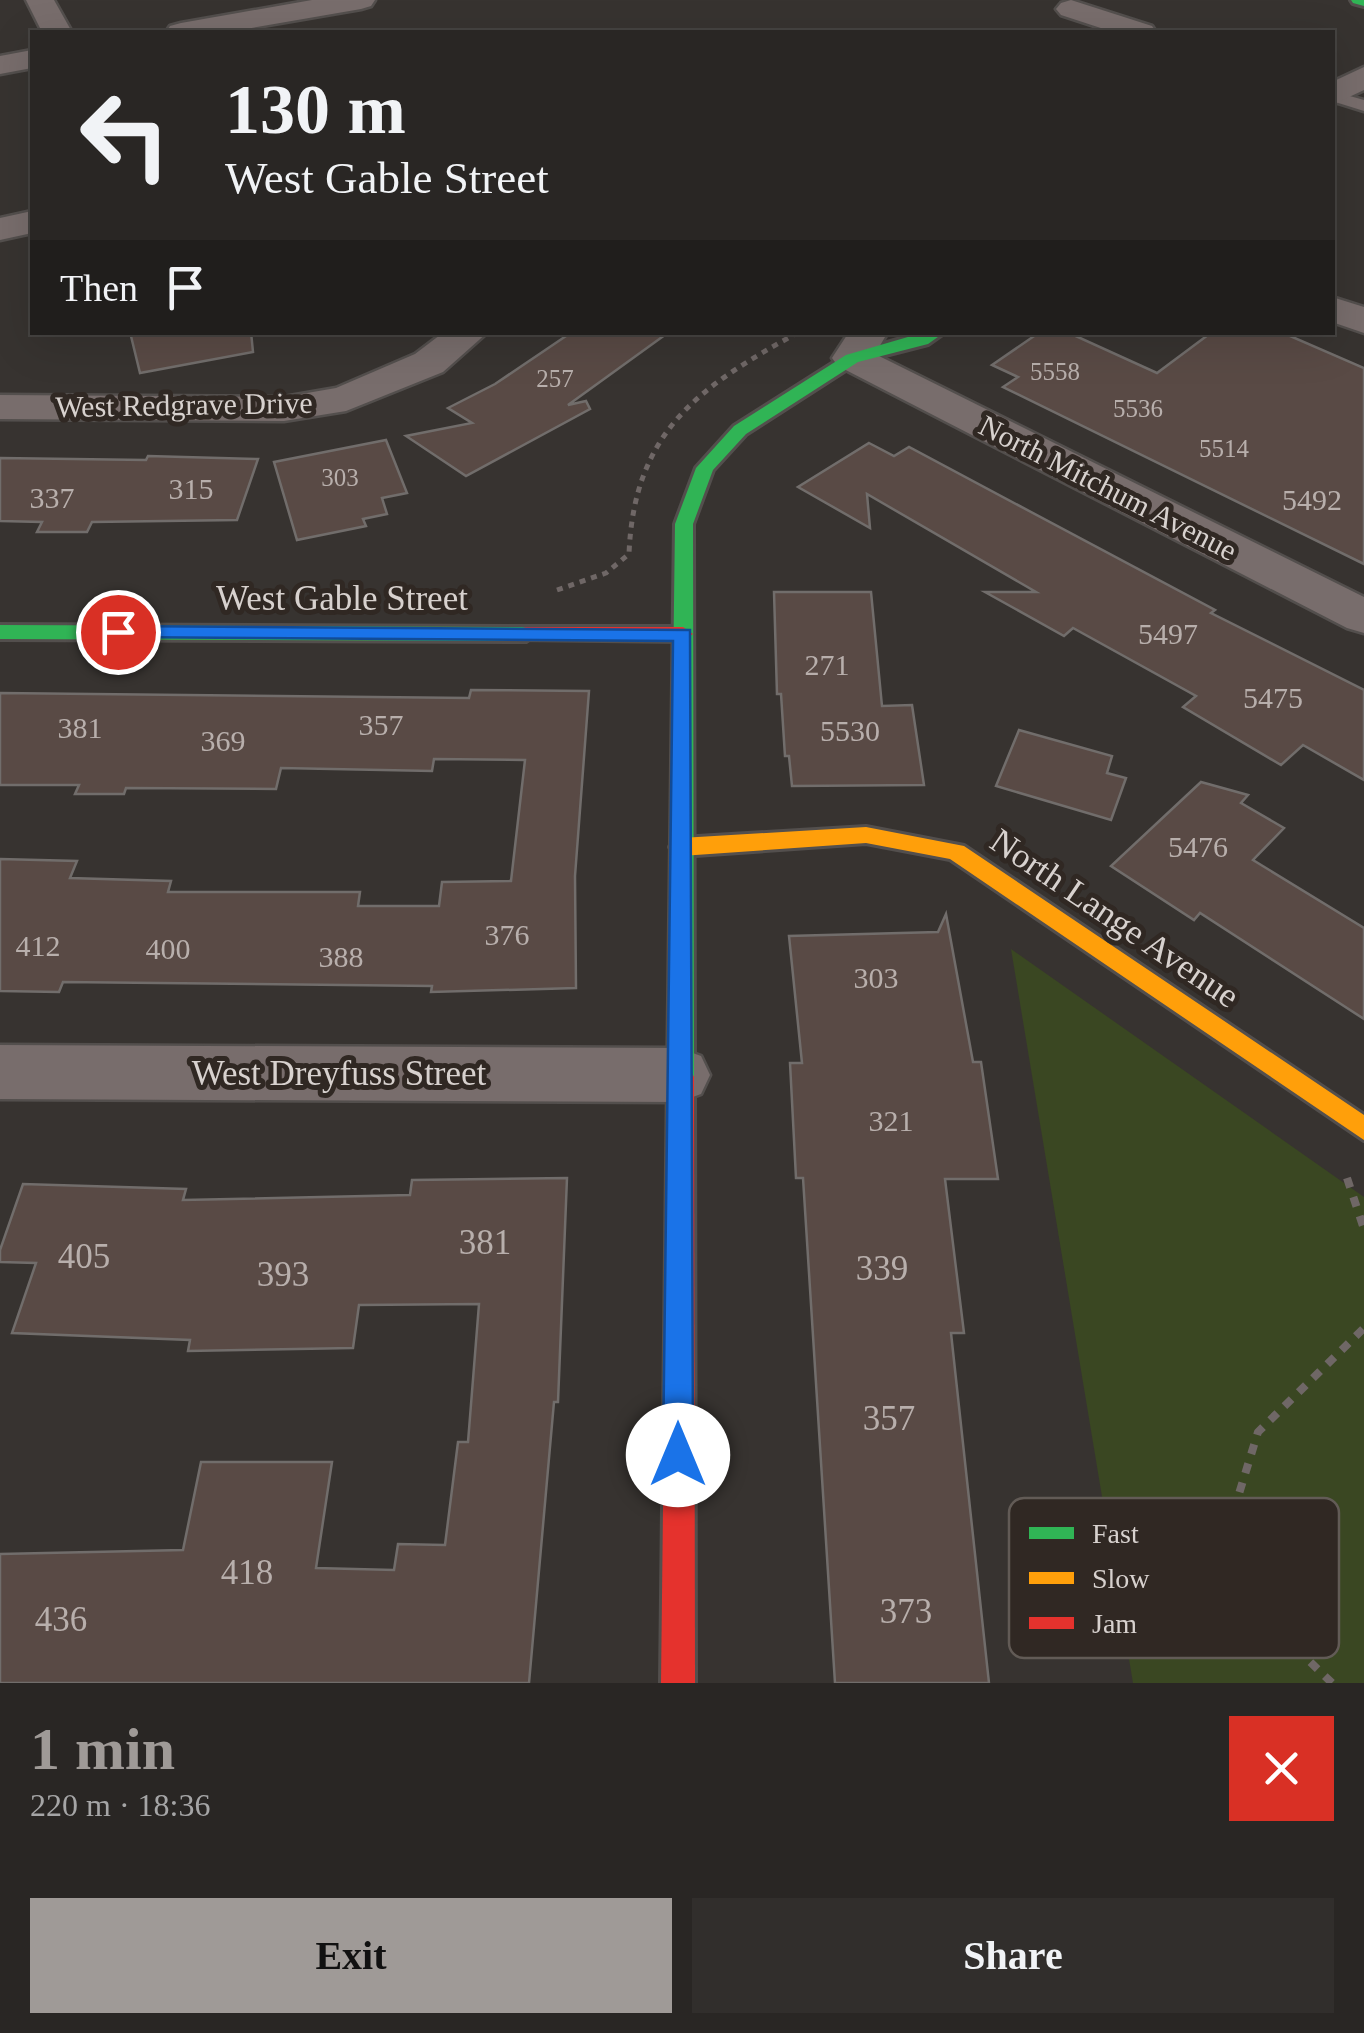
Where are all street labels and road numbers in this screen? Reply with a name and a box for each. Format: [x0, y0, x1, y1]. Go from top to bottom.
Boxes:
street label: West Redgrave Drive [55, 386, 313, 423]
street label: North Mitchum Avenue [974, 408, 1242, 567]
street label: West Gable Street [216, 579, 468, 618]
street label: North Lange Avenue [983, 821, 1246, 1016]
street label: West Dreyfuss Street [192, 1054, 487, 1093]

